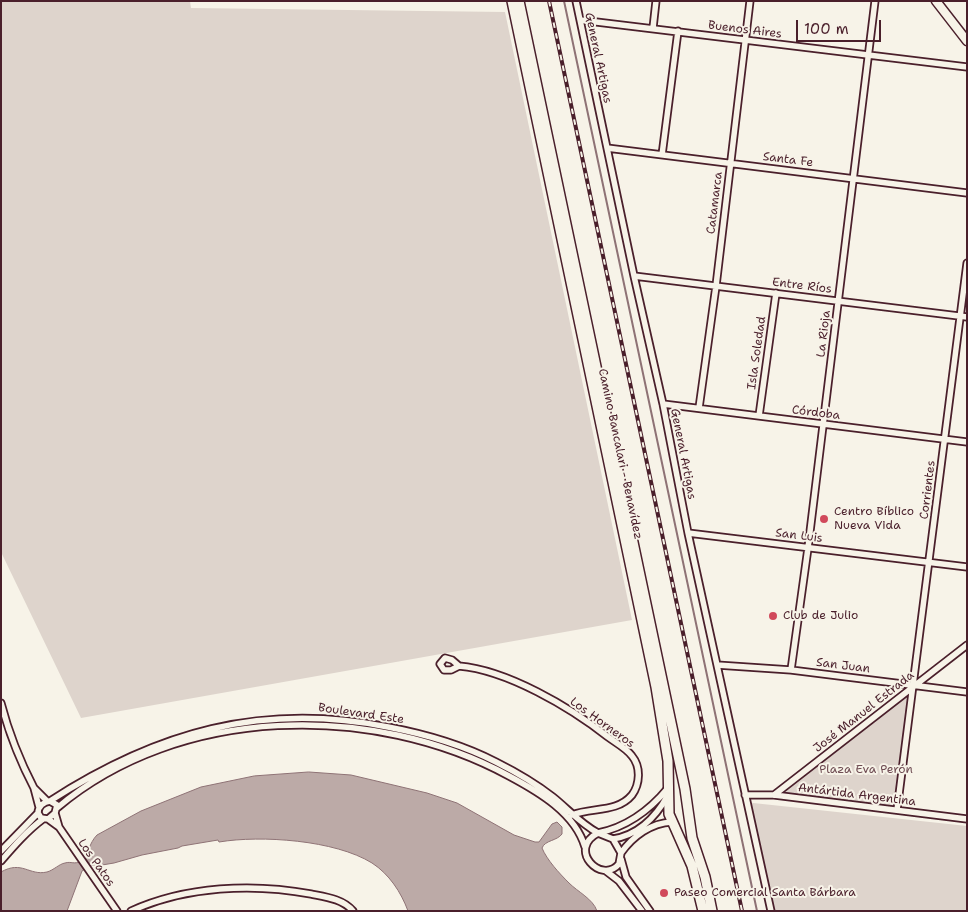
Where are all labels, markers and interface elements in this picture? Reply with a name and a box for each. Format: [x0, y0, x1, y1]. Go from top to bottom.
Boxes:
scale bar [798, 10, 883, 42]
street label: General Artigas [581, 11, 615, 105]
street label: Buenos Aires [707, 18, 783, 42]
text: 100 m [804, 19, 849, 39]
street label: Santa Fe [762, 150, 814, 170]
street label: Catamarca [704, 171, 726, 235]
street label: Entre Ríos [771, 275, 833, 297]
street label: La Rioja [814, 310, 834, 358]
street label: Isla Soledad [745, 315, 769, 391]
street label: Camino Bancalari - Benavídez [595, 367, 645, 541]
street label: Córdoba [791, 403, 841, 423]
street label: General Artigas [667, 407, 699, 501]
street label: Corrientes [917, 460, 939, 520]
place label: Centro Bíblico Nueva Vida [834, 505, 914, 533]
marker: Centro Bíblico Nueva Vida [818, 513, 830, 525]
street label: San Luis [775, 526, 823, 546]
place label: Club de Julio [783, 609, 858, 623]
marker: Club de Julio [767, 610, 779, 622]
street label: San Juan [815, 656, 871, 676]
street label: José Manuel Estrada [811, 668, 917, 756]
street label: Los Horneros [567, 695, 637, 751]
street label: Boulevard Este [317, 701, 405, 727]
park label: Plaza Eva Perón [819, 763, 913, 777]
street label: Antártida Argentina [797, 781, 917, 809]
street label: Los Patos [74, 836, 118, 890]
place label: Paseo Comercial Santa Bárbara [674, 886, 856, 900]
marker: Paseo Comercial Santa Bárbara [658, 887, 670, 899]

